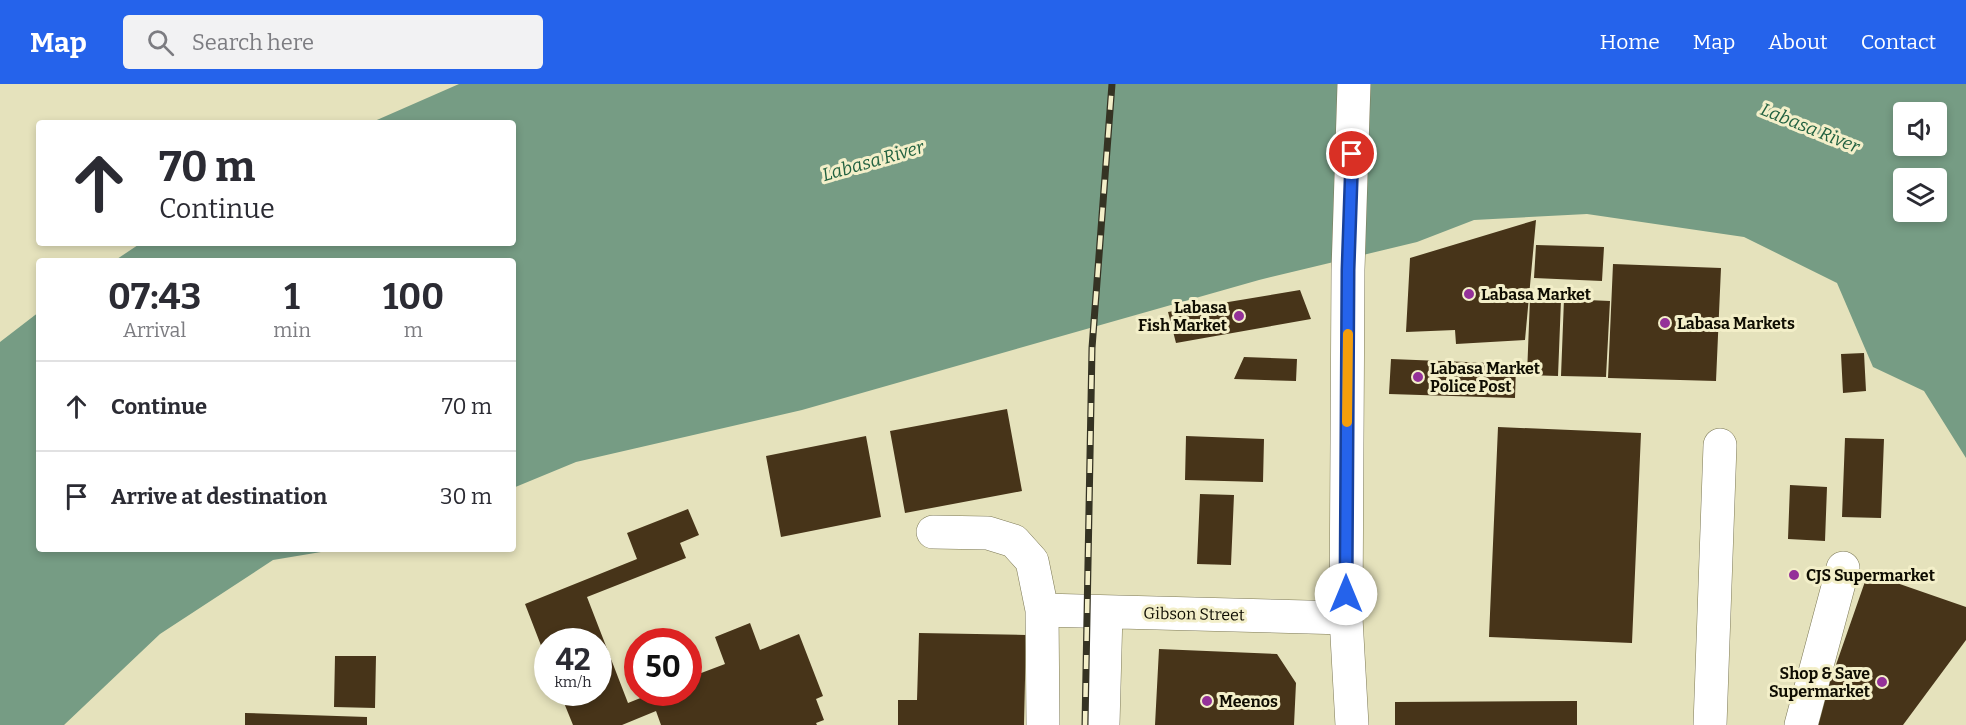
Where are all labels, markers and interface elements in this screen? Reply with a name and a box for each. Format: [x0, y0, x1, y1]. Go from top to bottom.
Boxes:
search box [123, 15, 543, 69]
text: Map [30, 26, 87, 59]
icon: search [144, 26, 177, 59]
text: Search here [192, 29, 314, 56]
text: Home [1600, 29, 1660, 55]
text: Map [1693, 29, 1735, 55]
text: About [1768, 29, 1828, 55]
text: Contact [1861, 29, 1936, 55]
water label: Labasa River [1757, 98, 1863, 158]
map controls [1893, 102, 1947, 222]
button: sound [1893, 102, 1947, 156]
pin [1326, 128, 1377, 179]
water label: Labasa River [820, 136, 927, 186]
icon: arrive [1335, 137, 1368, 170]
text: 70 m [159, 142, 255, 192]
icon: ahead [60, 144, 138, 222]
button: layers [1893, 168, 1947, 222]
text: Continue [159, 193, 275, 225]
text: 07:43 [108, 275, 201, 319]
text: 1 [284, 275, 300, 319]
text: 100 [383, 275, 444, 319]
place label: Labasa Market [1481, 285, 1592, 304]
marker: Labasa Market [1462, 287, 1476, 301]
place label: Labasa Fish Market [1138, 298, 1228, 335]
marker: Labasa Fish Market [1232, 309, 1246, 323]
place label: Labasa Markets [1677, 314, 1795, 333]
marker: Labasa Markets [1658, 316, 1672, 330]
text: Arrival [123, 318, 186, 342]
text: min [273, 318, 311, 342]
text: m [404, 318, 423, 342]
place label: Labasa Market Police Post [1430, 359, 1541, 396]
marker: Labasa Market Police Post [1411, 370, 1425, 384]
icon: ahead [60, 390, 93, 423]
text: Continue [111, 393, 207, 420]
text: 70 m [442, 393, 492, 420]
icon: arrive [60, 480, 93, 513]
text: Arrive at destination [111, 483, 327, 510]
text: 30 m [440, 483, 492, 510]
position arrow [1314, 562, 1378, 626]
place label: CJS Supermarket [1806, 566, 1936, 585]
marker: CJS Supermarket [1787, 568, 1801, 582]
street label: Gibson Street [1143, 604, 1245, 624]
speed limit sign: 50 [624, 628, 702, 706]
text: 42 [555, 642, 591, 678]
place label: Shop & Save Supermarket [1769, 664, 1871, 701]
text: km/h [554, 673, 592, 691]
marker: Shop & Save Supermarket [1875, 675, 1889, 689]
place label: Meenos [1219, 692, 1278, 711]
marker: Meenos [1200, 694, 1214, 708]

